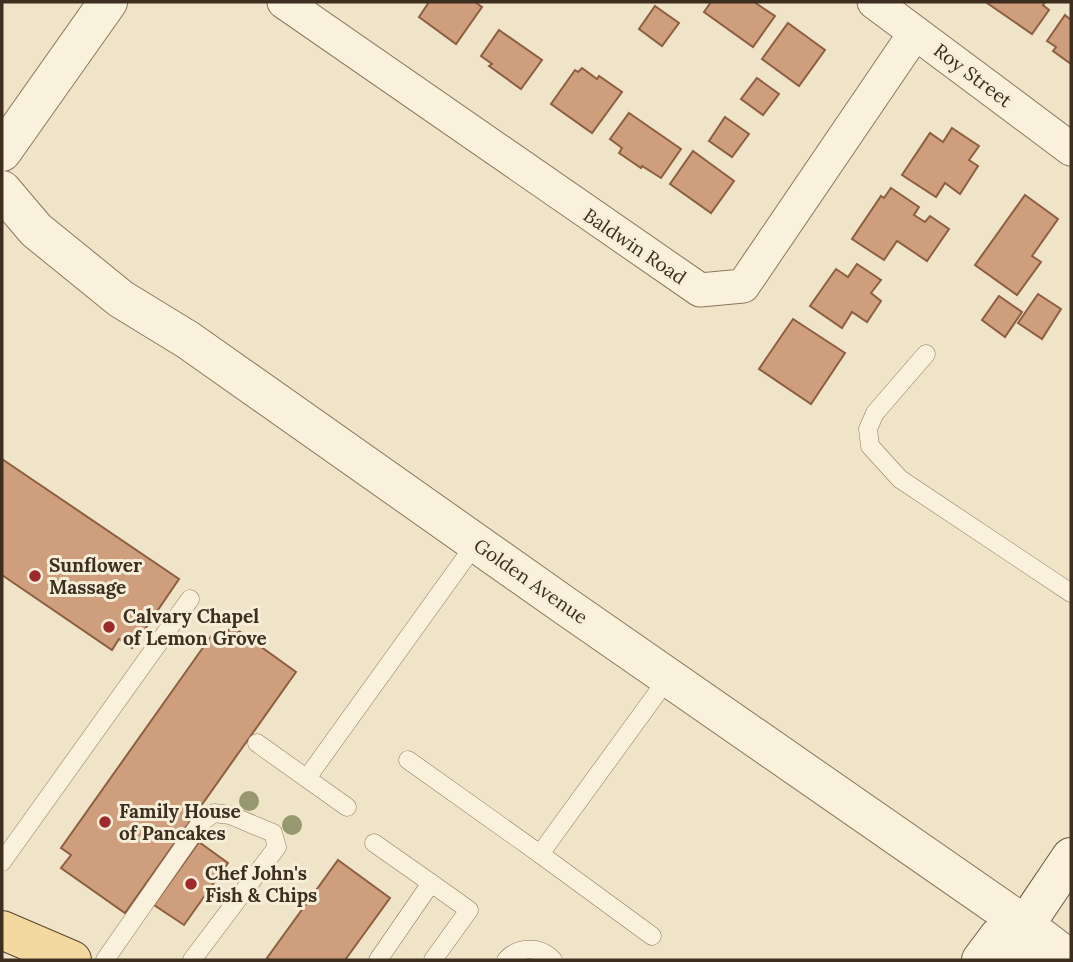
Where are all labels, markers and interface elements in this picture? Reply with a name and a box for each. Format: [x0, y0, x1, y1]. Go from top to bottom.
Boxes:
street label: Roy Street [929, 38, 1017, 113]
street label: Baldwin Road [579, 203, 691, 289]
street label: Golden Avenue [469, 533, 593, 629]
place label: Sunflower Massage [49, 553, 142, 599]
marker: Sunflower Massage [27, 568, 43, 584]
place label: Calvary Chapel of Lemon Grove [123, 604, 267, 650]
marker: Calvary Chapel of Lemon Grove [101, 619, 117, 635]
place label: Family House of Pancakes [119, 799, 241, 845]
marker: Family House of Pancakes [97, 814, 113, 830]
place label: Chef John's Fish & Chips [205, 861, 317, 907]
marker: Chef John's Fish & Chips [183, 876, 199, 892]

